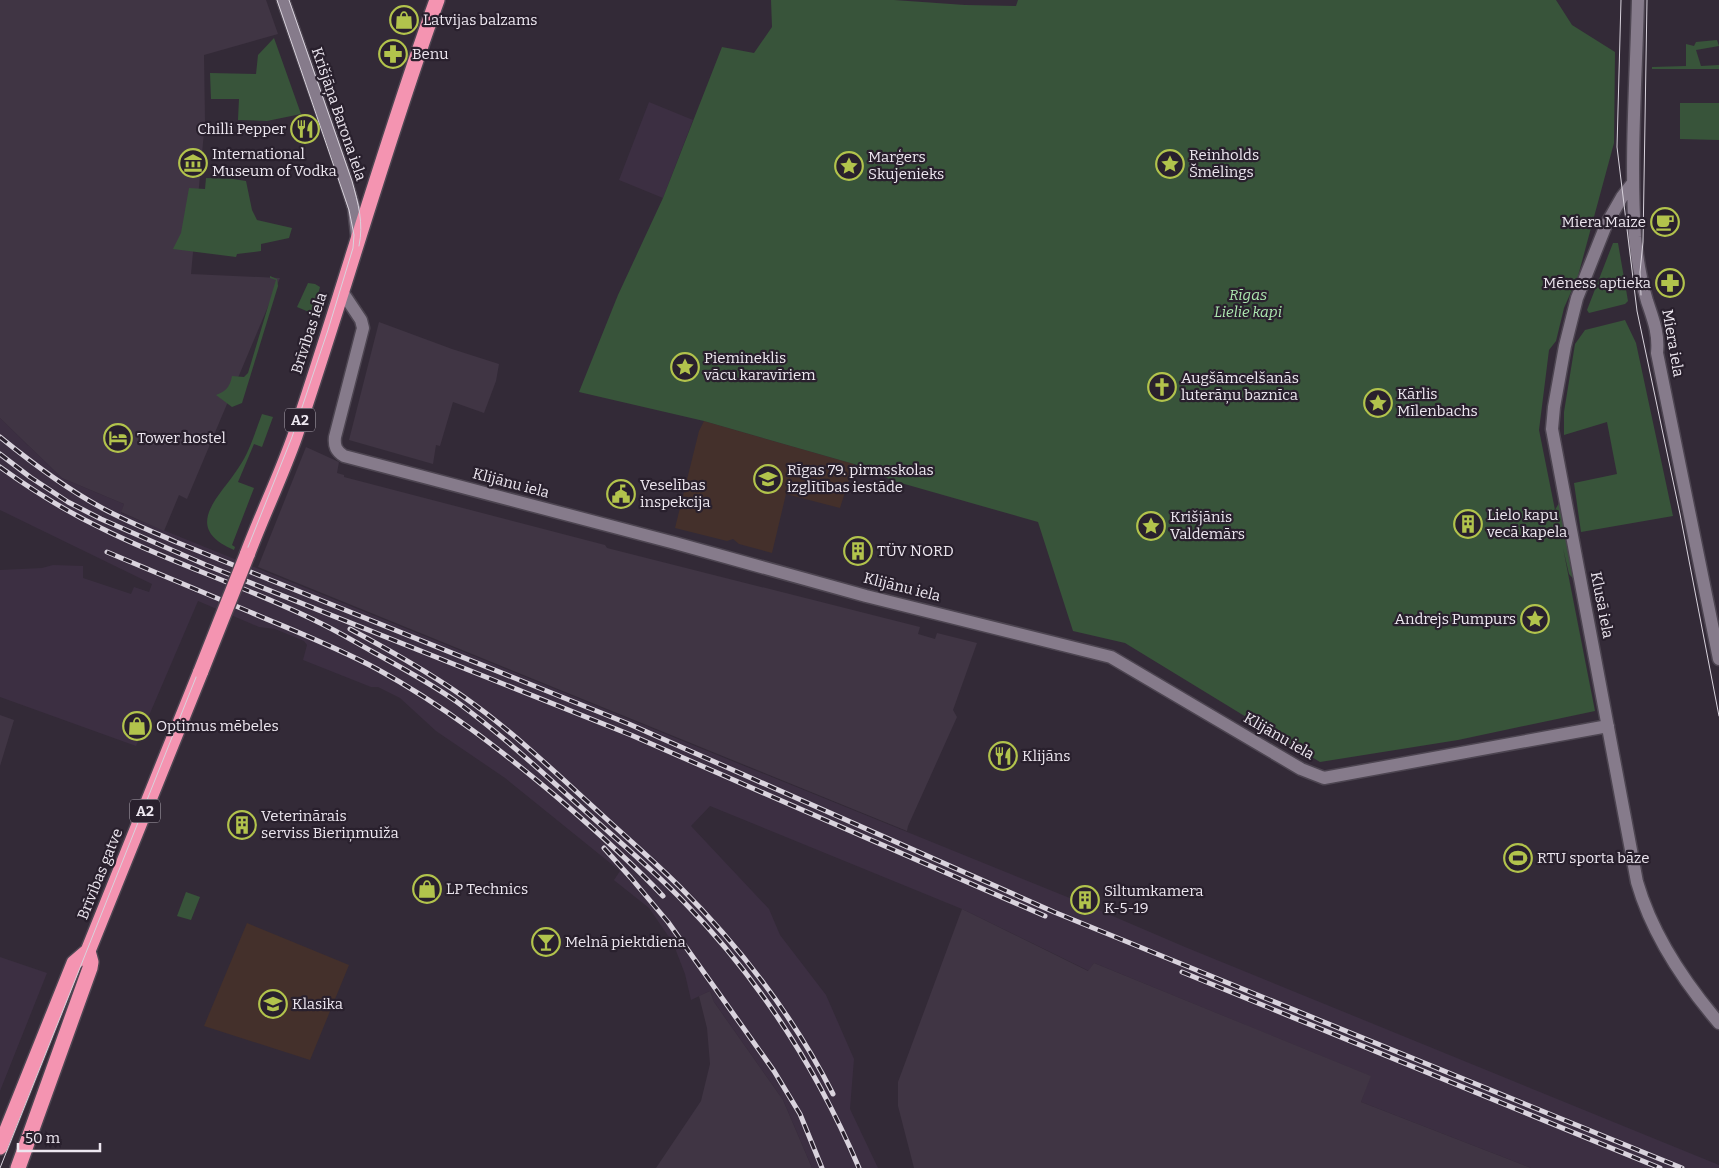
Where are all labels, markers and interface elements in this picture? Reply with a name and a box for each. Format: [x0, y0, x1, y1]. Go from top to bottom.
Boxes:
shop icon: Latvijas balzams [389, 5, 419, 35]
place label: Latvijas balzams [423, 11, 537, 29]
pharmacy icon: Benu [378, 39, 408, 69]
street label: Krišjāņa Barona iela [307, 45, 370, 183]
place label: Benu [412, 45, 449, 63]
restaurant icon: Chilli Pepper [290, 114, 320, 144]
place label: Chilli Pepper [197, 120, 286, 138]
place label: International Museum of Vodka [212, 145, 337, 180]
place label: Reinholds Šmēlings [1189, 146, 1259, 181]
museum icon: International Museum of Vodka [178, 148, 208, 178]
place label: Marģers Skujenieks [868, 148, 944, 183]
place icon: Reinholds Šmēlings [1155, 149, 1185, 179]
place icon: Marģers Skujenieks [834, 151, 864, 181]
cafe icon: Miera Maize [1650, 207, 1680, 237]
place label: Miera Maize [1561, 213, 1646, 231]
pharmacy icon: Mēness aptieka [1655, 268, 1685, 298]
place label: Mēness aptieka [1543, 274, 1651, 292]
park label: Rīgas Lielie kapi [1214, 286, 1282, 321]
street label: Brīvības iela [287, 290, 331, 376]
street label: Miera iela [1658, 308, 1688, 378]
place label: Piemineklis vācu karavīriem [703, 349, 816, 384]
place icon: Piemineklis vācu karavīriem [670, 352, 700, 382]
place label: Augšāmcelšanās luterāņu baznīca [1181, 369, 1299, 405]
church icon: Augšāmcelšanās luterāņu baznīca [1147, 372, 1177, 402]
place label: Kārlis Mīlenbachs [1397, 385, 1478, 420]
place icon: Kārlis Mīlenbachs [1363, 388, 1393, 418]
road number: A2 [285, 408, 315, 432]
hotel icon: Tower hostel [103, 423, 133, 453]
place label: Tower hostel [137, 429, 226, 447]
place label: Rīgas 79. pirmsskolas izglītības iestāde [787, 461, 934, 496]
street label: Klijānu iela [471, 464, 551, 502]
school or university icon: Rīgas 79. pirmsskolas izglītības iestāde [753, 464, 783, 494]
place label: Veselības inspekcija [640, 476, 711, 511]
public building icon: Veselības inspekcija [606, 479, 636, 509]
place label: Lielo kapu vecā kapela [1486, 506, 1567, 541]
place label: Krišjānis Valdemārs [1170, 508, 1245, 543]
building icon: Lielo kapu vecā kapela [1453, 509, 1483, 539]
place icon: Krišjānis Valdemārs [1136, 511, 1166, 541]
building icon: TÜV NORD [843, 536, 873, 566]
place label: TÜV NORD [877, 542, 954, 560]
street label: Klijānu iela [862, 569, 942, 605]
street label: Klusā iela [1587, 570, 1617, 640]
place icon: Andrejs Pumpurs [1520, 604, 1550, 634]
place label: Andrejs Pumpurs [1395, 610, 1516, 628]
street label: Klijānu iela [1240, 709, 1318, 763]
shop icon: Optimus mēbeles [122, 711, 152, 741]
place label: Optimus mēbeles [156, 717, 279, 735]
restaurant icon: Klijāns [988, 741, 1018, 771]
place label: Klijāns [1022, 747, 1070, 765]
road number: A2 [130, 799, 160, 822]
place label: Veterinārais serviss Bieriņmuiža [261, 807, 399, 843]
building icon: Veterinārais serviss Bieriņmuiža [227, 810, 257, 840]
street label: Brīvības gatve [74, 826, 126, 922]
sports icon: RTU sporta bāze [1503, 843, 1533, 873]
place label: RTU sporta bāze [1537, 849, 1650, 867]
shop icon: LP Technics [412, 874, 442, 904]
place label: LP Technics [446, 880, 528, 898]
place label: Siltumkamera K-5-19 [1104, 882, 1204, 917]
building icon: Siltumkamera K-5-19 [1070, 885, 1100, 915]
bar icon: Melnā piektdiena [531, 927, 561, 957]
place label: Melnā piektdiena [565, 933, 686, 951]
school or university icon: Klasika [258, 989, 288, 1019]
place label: Klasika [292, 995, 343, 1013]
scale bar [18, 1120, 100, 1152]
text: 50 m [25, 1129, 61, 1147]

